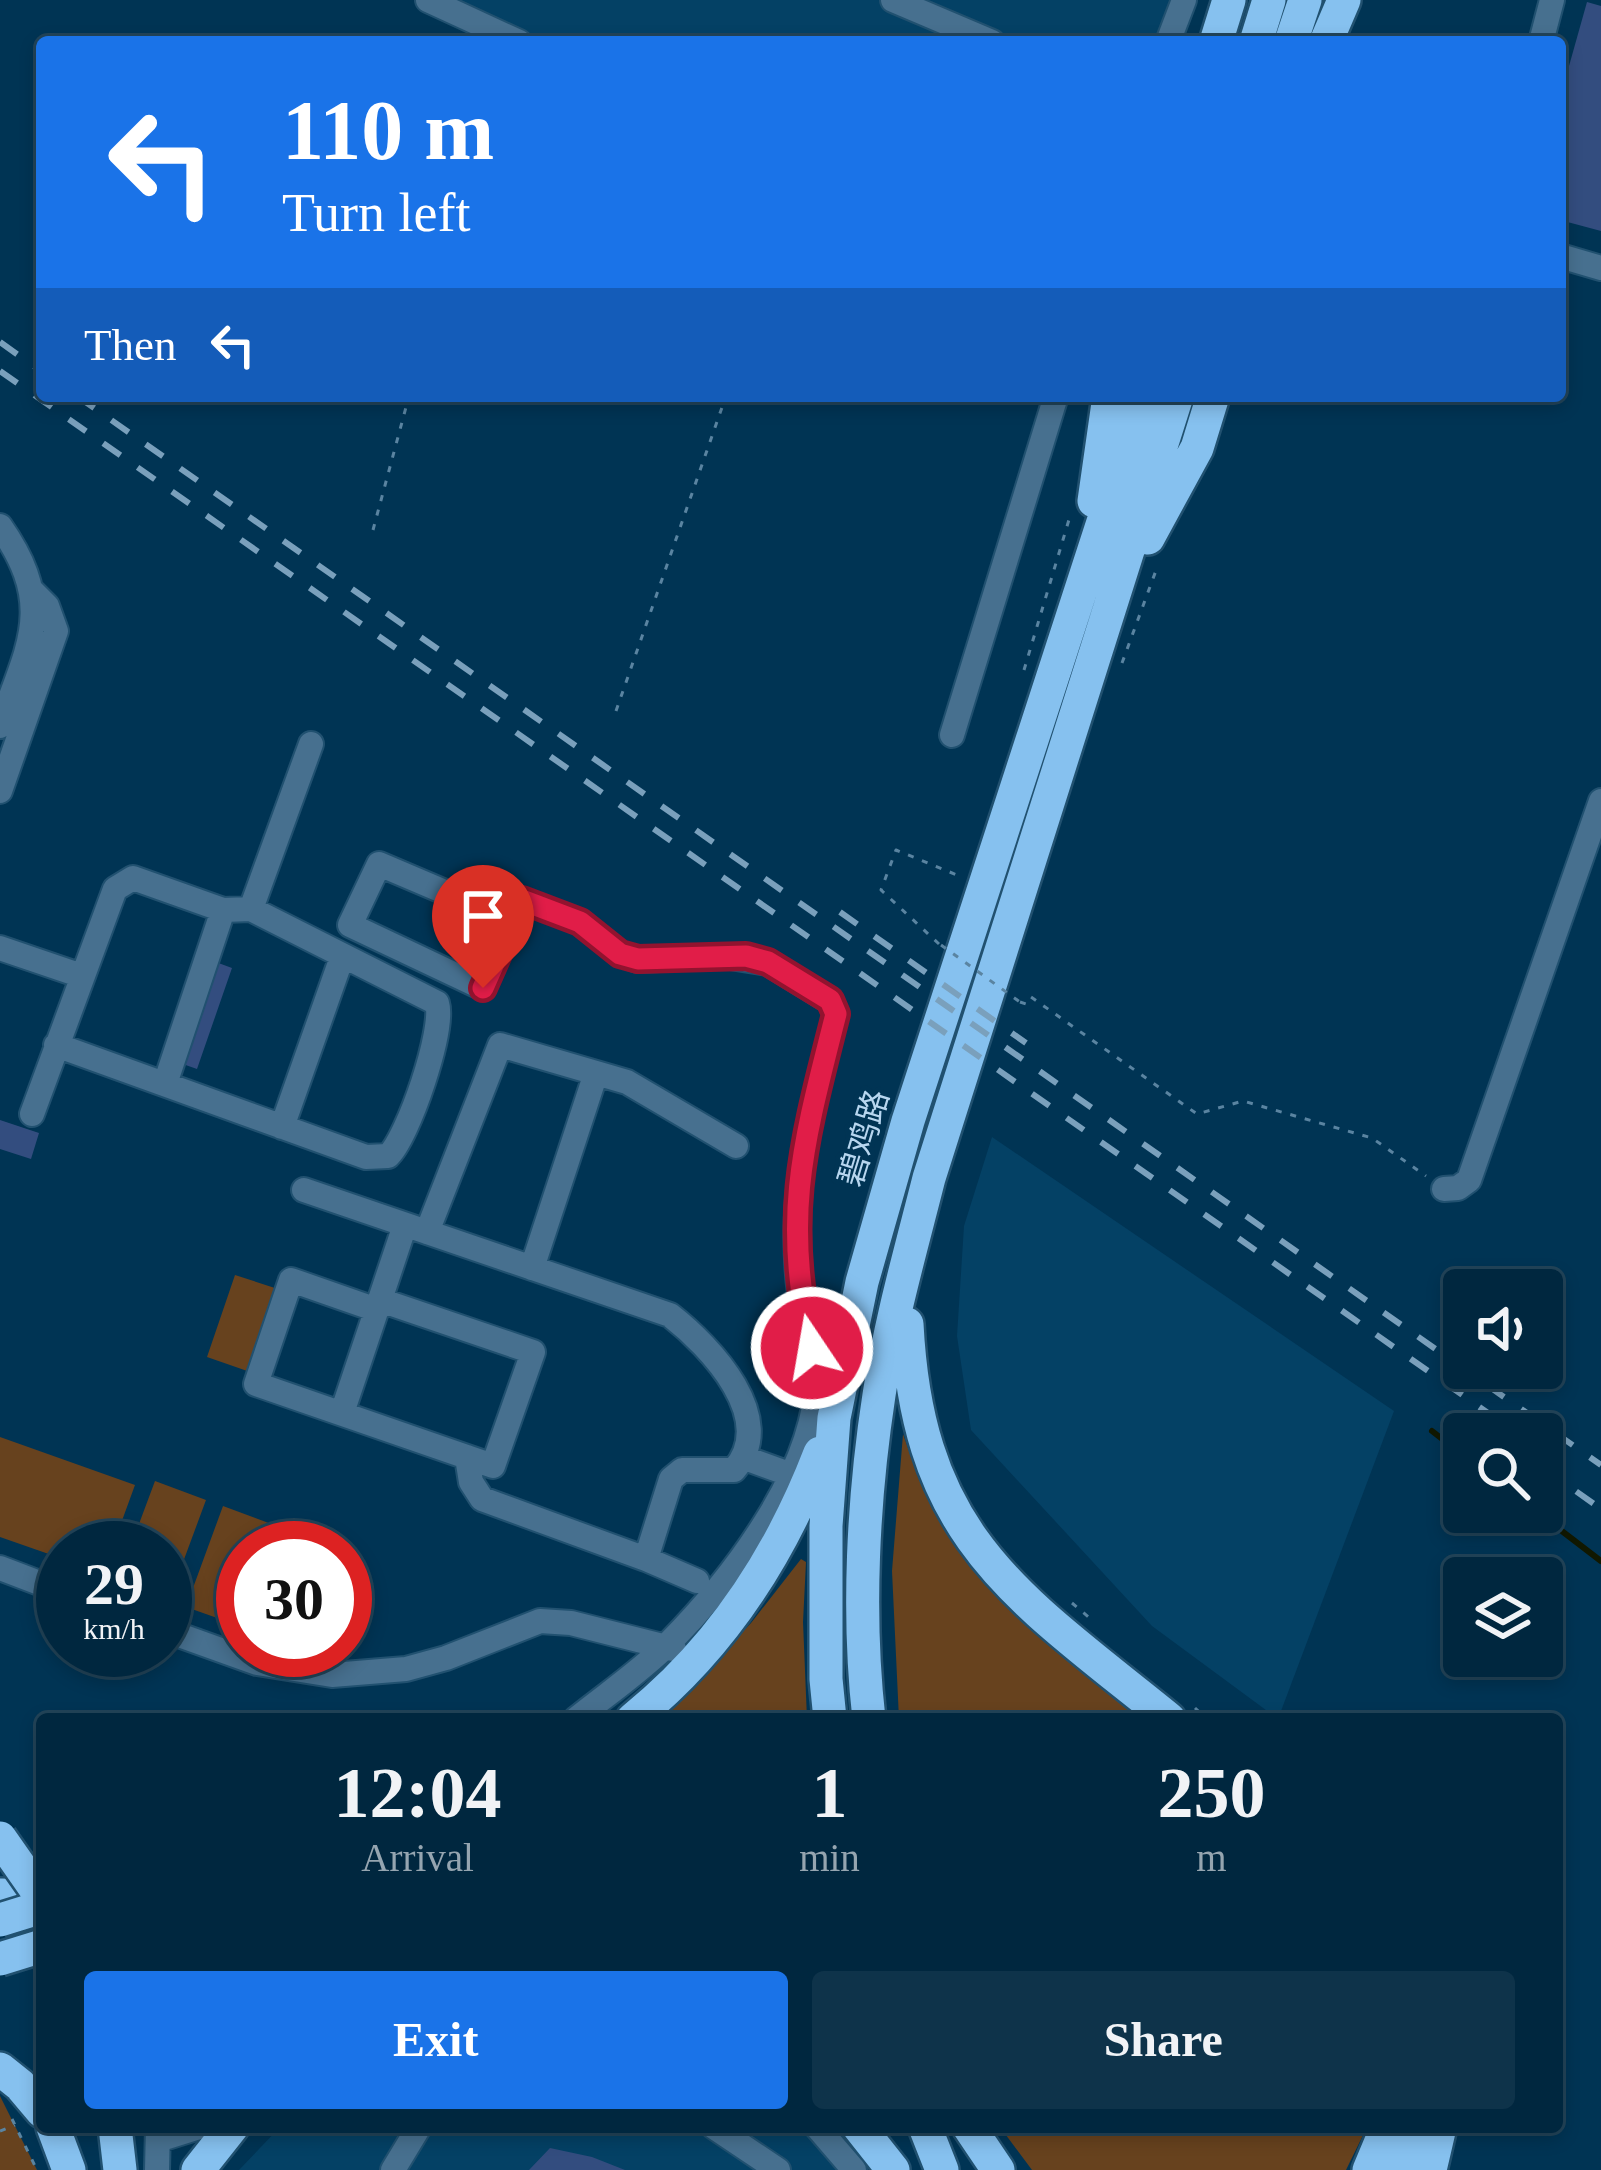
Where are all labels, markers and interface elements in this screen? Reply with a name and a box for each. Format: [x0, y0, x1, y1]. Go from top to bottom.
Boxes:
icon: left [84, 84, 240, 240]
text: 110 m [282, 84, 494, 177]
text: Turn left [282, 183, 471, 243]
icon: left [200, 312, 266, 378]
text: Then [84, 320, 176, 370]
pin [432, 865, 534, 988]
icon: arrive [450, 883, 516, 949]
street label: 碧鸡路 [832, 1085, 896, 1191]
map controls [1443, 1269, 1563, 1677]
button: sound [1443, 1269, 1563, 1389]
position arrow [749, 1285, 875, 1411]
button: search [1443, 1413, 1563, 1533]
speed limit sign: 30 [216, 1521, 372, 1677]
text: 29 [84, 1551, 144, 1617]
button: layers [1443, 1557, 1563, 1677]
text: km/h [83, 1612, 145, 1645]
text: 12:04 [334, 1753, 502, 1833]
text: 1 [811, 1753, 847, 1833]
text: 250 [1157, 1753, 1265, 1833]
text: Arrival [361, 1836, 474, 1879]
text: min [799, 1836, 860, 1879]
text: m [1196, 1836, 1227, 1879]
button: Exit [84, 1971, 788, 2109]
button: Share [812, 1971, 1515, 2109]

